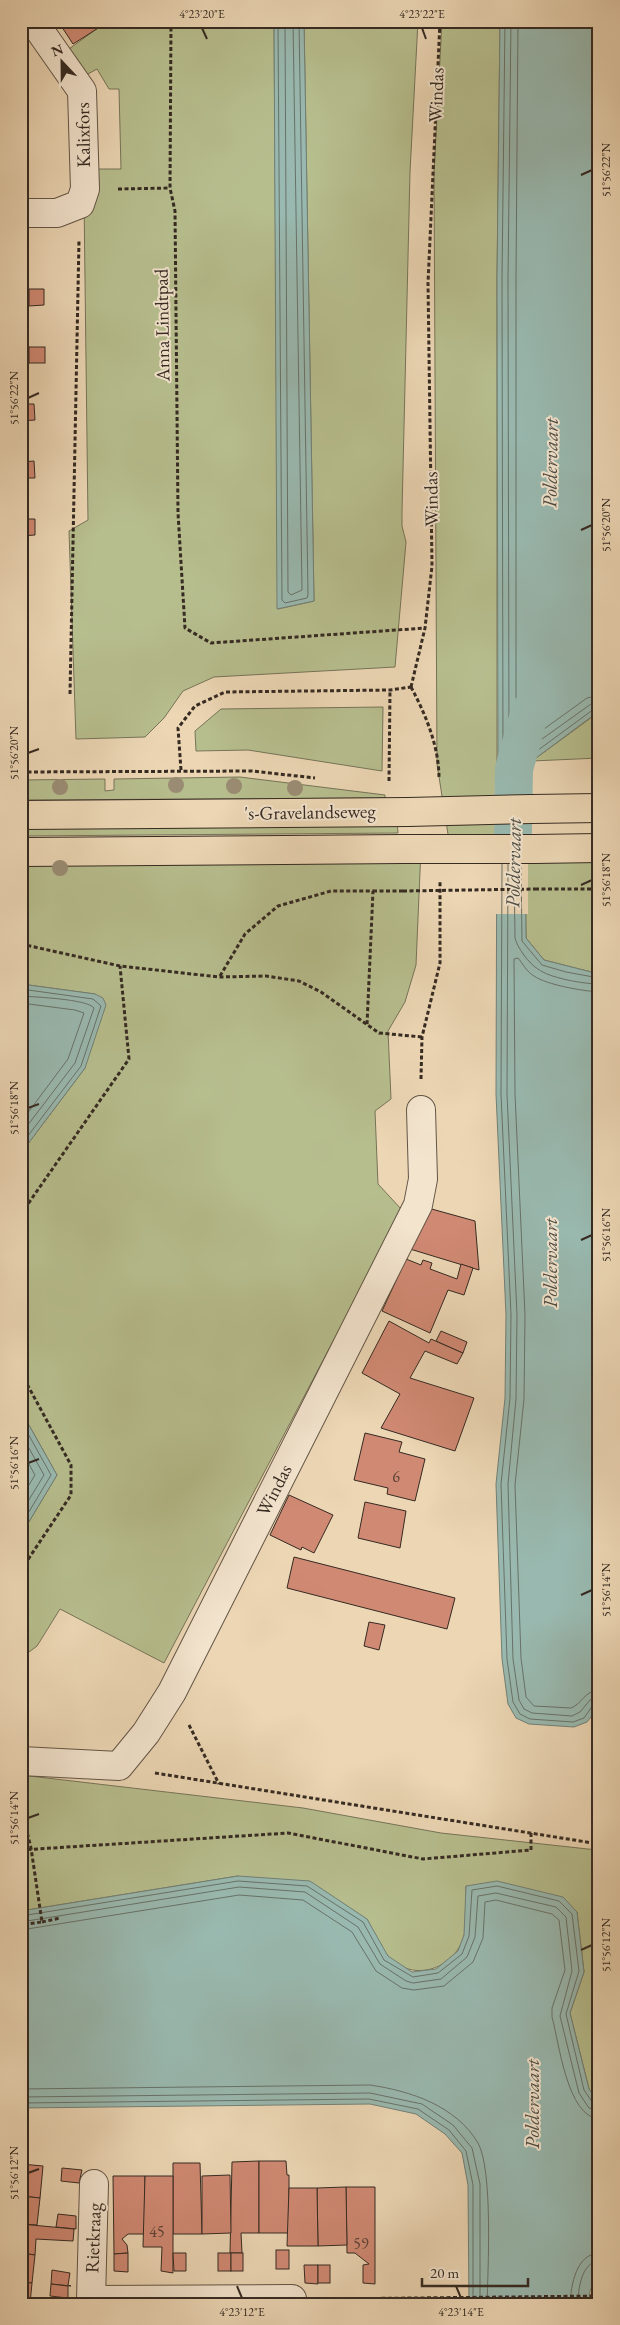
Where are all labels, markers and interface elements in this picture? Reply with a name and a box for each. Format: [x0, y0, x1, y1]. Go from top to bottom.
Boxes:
text: 4°23'20"E [179, 6, 225, 22]
text: 4°23'22"E [399, 6, 445, 22]
north arrow [38, 38, 88, 88]
text: N [49, 39, 66, 60]
street label: Windas [423, 67, 449, 123]
street label: Kalixfors [70, 102, 96, 168]
text: 51°56'22"N [598, 143, 614, 197]
street label: Anna Lindtpad [149, 268, 175, 383]
text: 51°56'22"N [6, 371, 22, 425]
water label: Poldervaart [536, 417, 564, 508]
street label: Windas [418, 471, 444, 527]
text: 51°56'20"N [598, 498, 614, 552]
text: 51°56'20"N [6, 726, 22, 780]
street label: 's-Gravelandseweg [244, 798, 377, 826]
water label: Poldervaart [499, 817, 527, 908]
text: 51°56'18"N [598, 853, 614, 907]
text: 51°56'18"N [6, 1081, 22, 1135]
text: 51°56'16"N [598, 1208, 614, 1262]
water label: Poldervaart [537, 1217, 563, 1308]
text: 51°56'16"N [6, 1436, 22, 1490]
street label: Windas [250, 1460, 298, 1520]
house number: 6 [392, 1466, 400, 1487]
text: 51°56'14"N [598, 1563, 614, 1617]
text: 51°56'14"N [6, 1791, 22, 1845]
text: 51°56'12"N [598, 1918, 614, 1972]
water label: Poldervaart [519, 2058, 545, 2149]
text: 51°56'12"N [6, 2146, 22, 2200]
street label: Rietkraag [79, 2202, 107, 2274]
house number: 45 [149, 2221, 165, 2242]
house number: 59 [353, 2233, 369, 2254]
scale bar [422, 2255, 529, 2287]
text: 20 m [430, 2263, 459, 2282]
text: 4°23'12"E [219, 2304, 265, 2320]
text: 4°23'14"E [438, 2304, 484, 2320]

